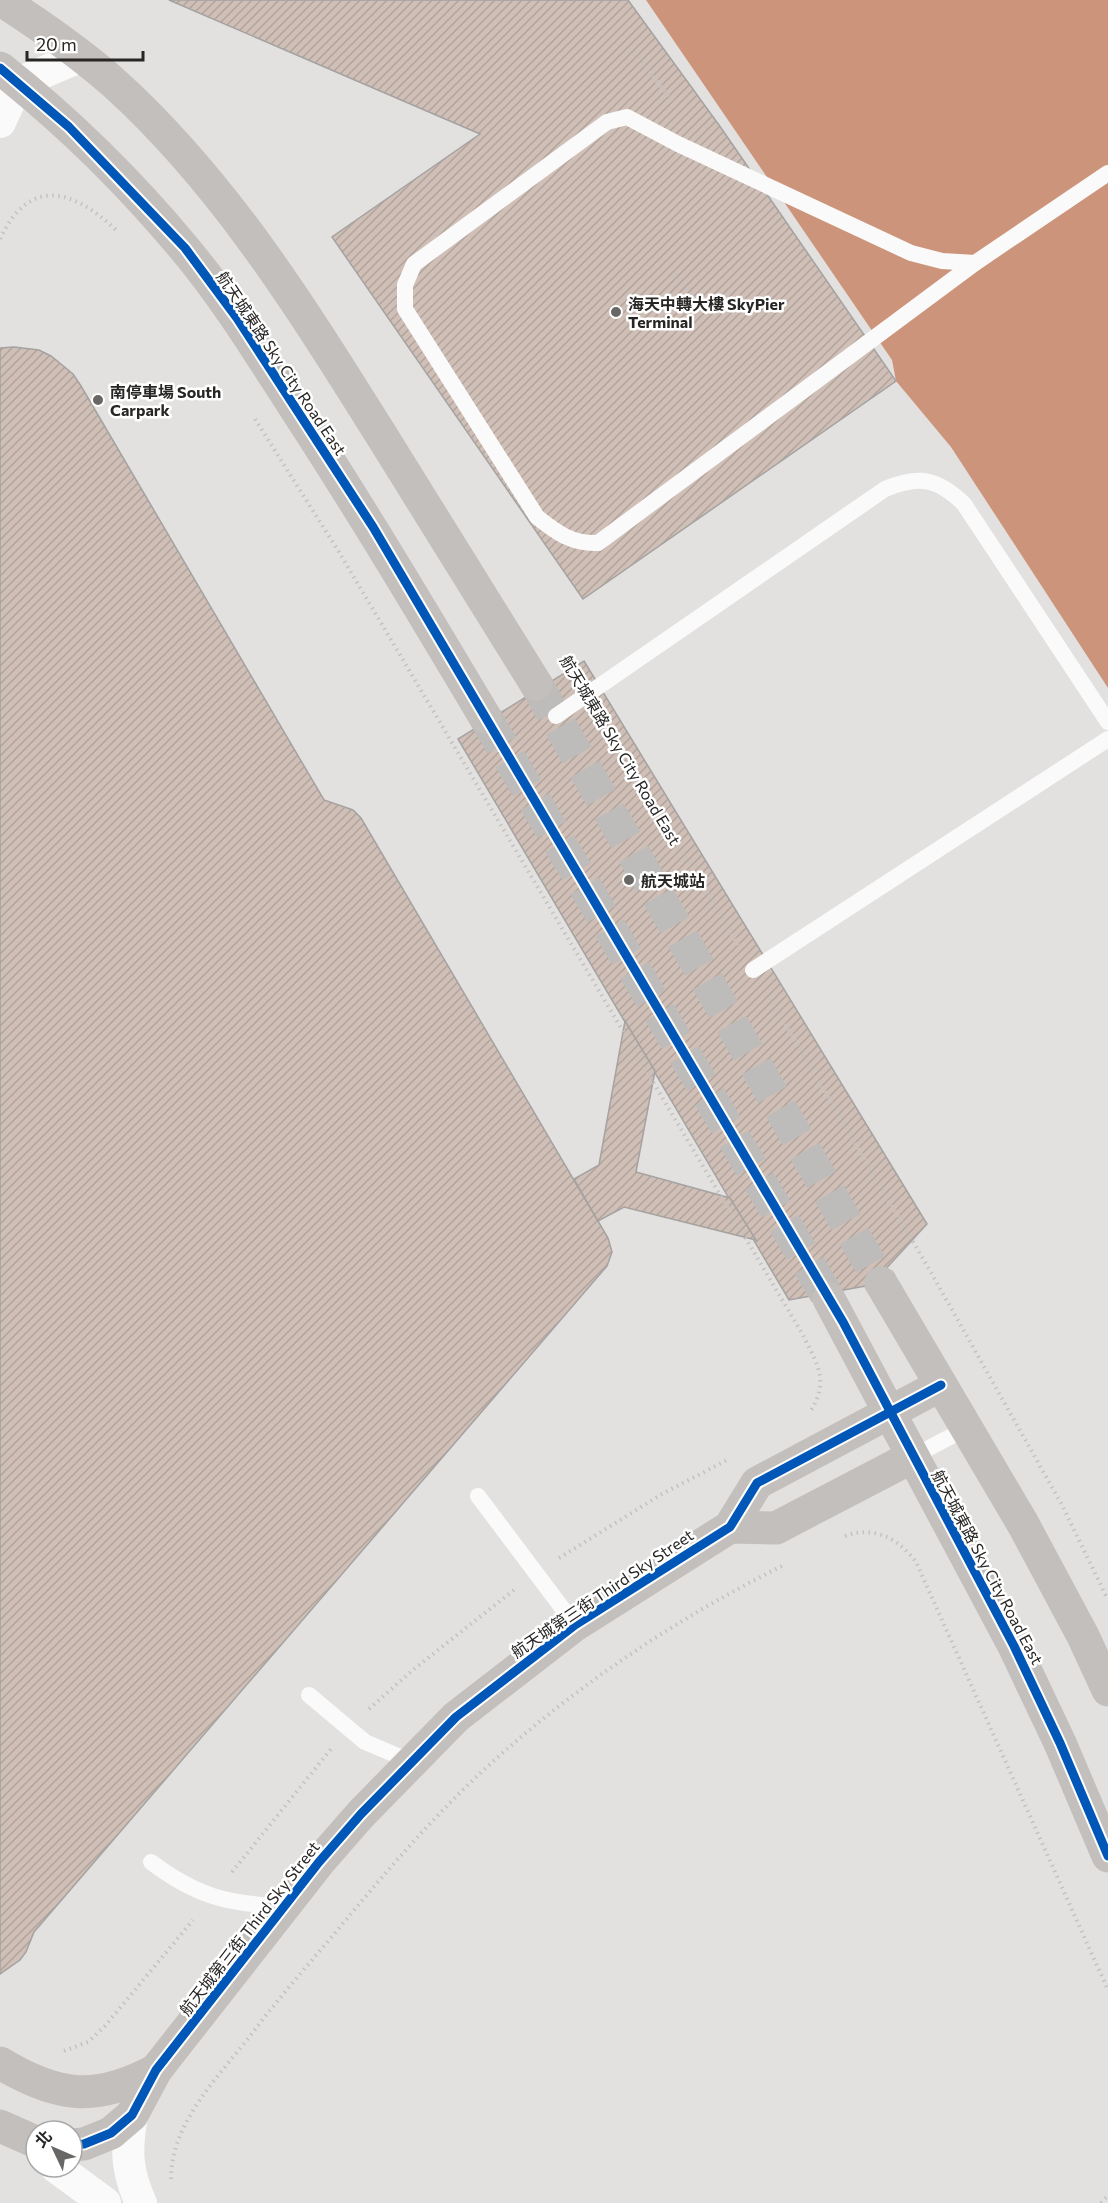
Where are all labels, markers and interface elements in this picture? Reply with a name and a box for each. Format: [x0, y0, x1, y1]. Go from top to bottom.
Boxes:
scale bar [27, 24, 142, 62]
text: 20 m [36, 33, 77, 55]
street label: 航天城東路 Sky City Road East [213, 268, 351, 459]
place label: 海天中轉大樓 SkyPier Terminal [628, 294, 785, 331]
marker: 海天中轉大樓 SkyPier Terminal [609, 305, 623, 319]
place label: 南停車場 South Carpark [110, 382, 221, 419]
marker: 南停車場 South Carpark [91, 393, 105, 407]
street label: 航天城東路 Sky City Road East [557, 652, 685, 848]
place label: 航天城站 [641, 871, 705, 890]
marker: 航天城站 [622, 873, 636, 887]
street label: 航天城東路 Sky City Road East [929, 1467, 1048, 1668]
street label: 航天城第三街 Third Sky Street [507, 1525, 697, 1661]
street label: 航天城第三街 Third Sky Street [175, 1837, 323, 2019]
north arrow [24, 2119, 84, 2179]
text: 北 [30, 2126, 55, 2151]

